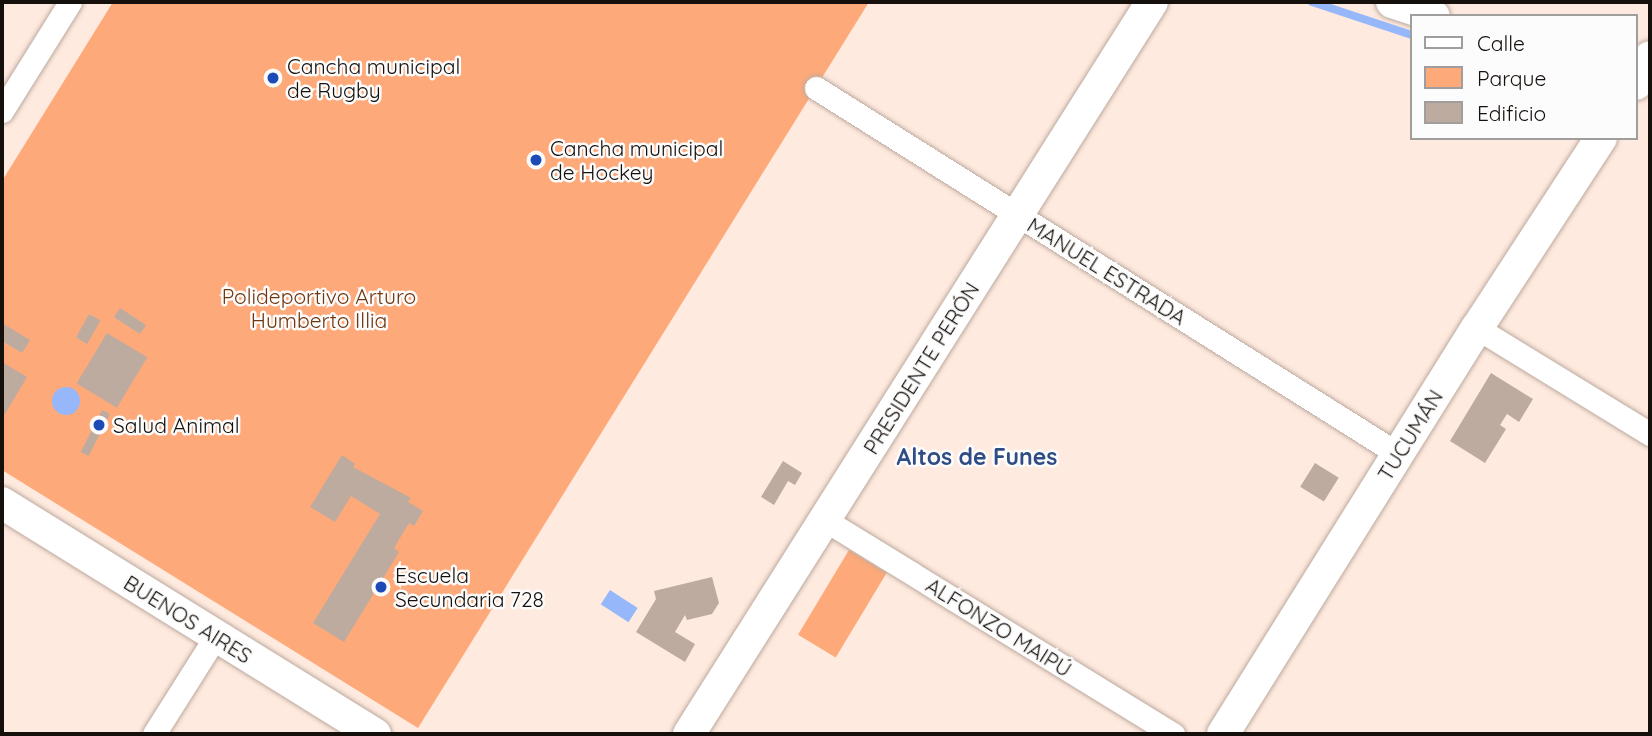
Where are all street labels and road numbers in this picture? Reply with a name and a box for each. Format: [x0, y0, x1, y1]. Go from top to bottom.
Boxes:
street label: MANUEL ESTRADA [1023, 212, 1191, 330]
street label: PRESIDENTE PERÓN [858, 277, 984, 459]
street label: TUCUMÁN [1372, 385, 1448, 485]
street label: BUENOS AIRES [119, 570, 257, 668]
street label: ALFONZO MAIPÚ [922, 572, 1076, 682]

